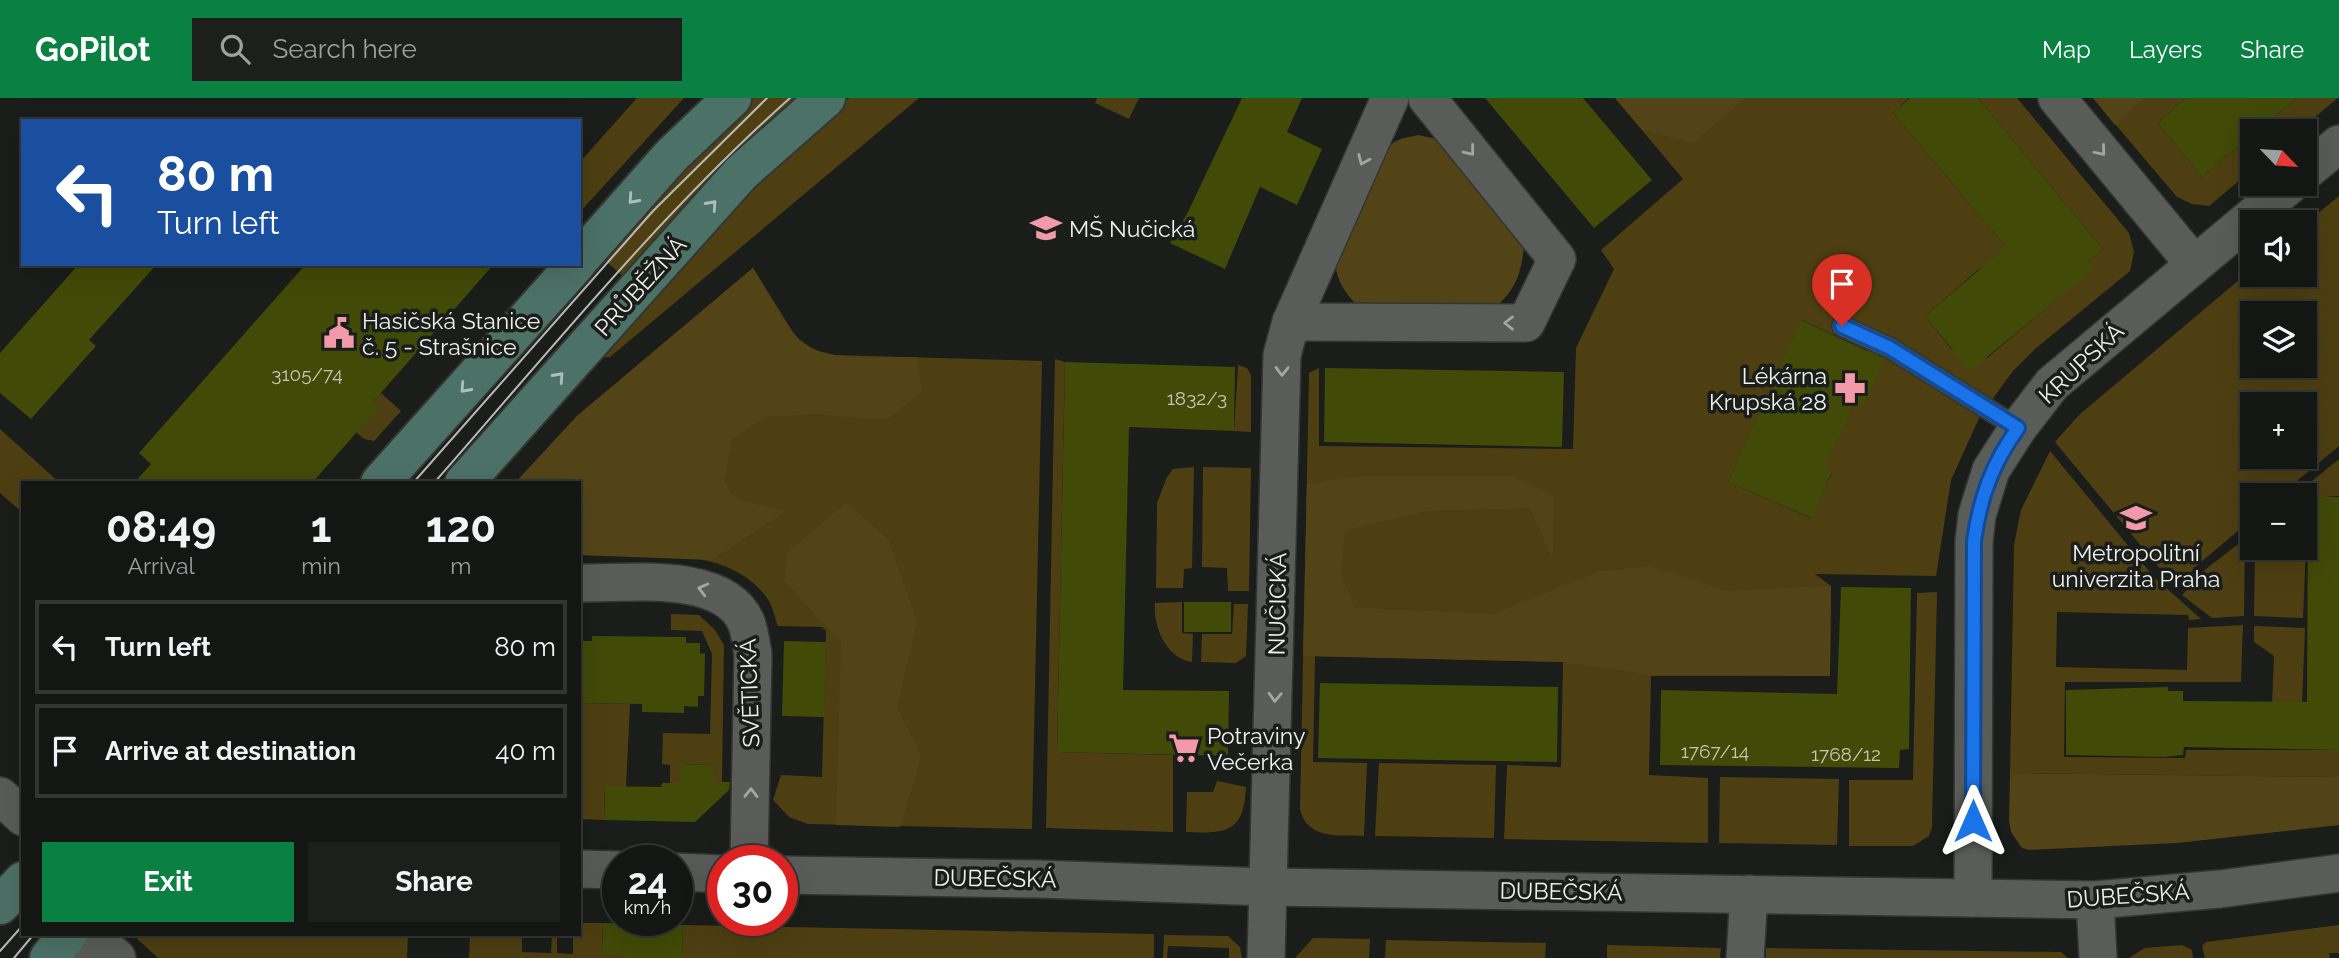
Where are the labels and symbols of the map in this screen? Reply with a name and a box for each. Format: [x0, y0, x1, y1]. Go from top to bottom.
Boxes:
north arrow [2240, 119, 2317, 196]
one-way arrow [2093, 142, 2105, 155]
one-way arrow [1462, 144, 1475, 156]
one-way arrow [1357, 154, 1371, 166]
one-way arrow [629, 191, 641, 204]
one-way arrow [704, 201, 716, 214]
school or university icon: MŠ Nučická [1029, 211, 1063, 245]
place label: MŠ Nučická [1069, 215, 1195, 242]
street label: PRŮBĚŽNÁ [589, 231, 692, 341]
pin [1812, 254, 1872, 326]
place label: Hasičská Stanice č. 5 - Strašnice [362, 307, 540, 360]
one-way arrow [1503, 315, 1513, 331]
public building icon: Hasičská Stanice č. 5 - Strašnice [322, 316, 356, 350]
street label: KRUPSKÁ [2033, 317, 2129, 409]
place label: Lékárna Krupská 28 [1709, 362, 1827, 415]
house number: 3105/74 [271, 363, 343, 385]
one-way arrow [1274, 366, 1289, 377]
pharmacy icon: Lékárna Krupská 28 [1833, 371, 1867, 405]
one-way arrow [551, 372, 563, 385]
one-way arrow [461, 380, 473, 393]
house number: 1832/3 [1167, 387, 1227, 409]
school or university icon: Metropolitní univerzita Praha [2119, 501, 2153, 535]
place label: Metropolitní univerzita Praha [2052, 539, 2220, 592]
street label: NUČICKÁ [1263, 552, 1291, 656]
one-way arrow [698, 583, 710, 597]
street label: SVĚTICKÁ [734, 638, 764, 748]
one-way arrow [1267, 692, 1282, 703]
place label: Potraviny Večerka [1207, 722, 1305, 775]
supermarket icon: Potraviny Večerka [1167, 731, 1201, 765]
house number: 1767/14 [1681, 740, 1749, 762]
house number: 1768/12 [1811, 743, 1881, 765]
position arrow [1936, 784, 2010, 858]
one-way arrow [743, 787, 758, 798]
speed limit sign: 30 [707, 845, 798, 936]
street label: DUBEČSKÁ [933, 863, 1057, 893]
street label: DUBEČSKÁ [1499, 876, 1623, 906]
street label: DUBEČSKÁ [2066, 877, 2191, 913]

